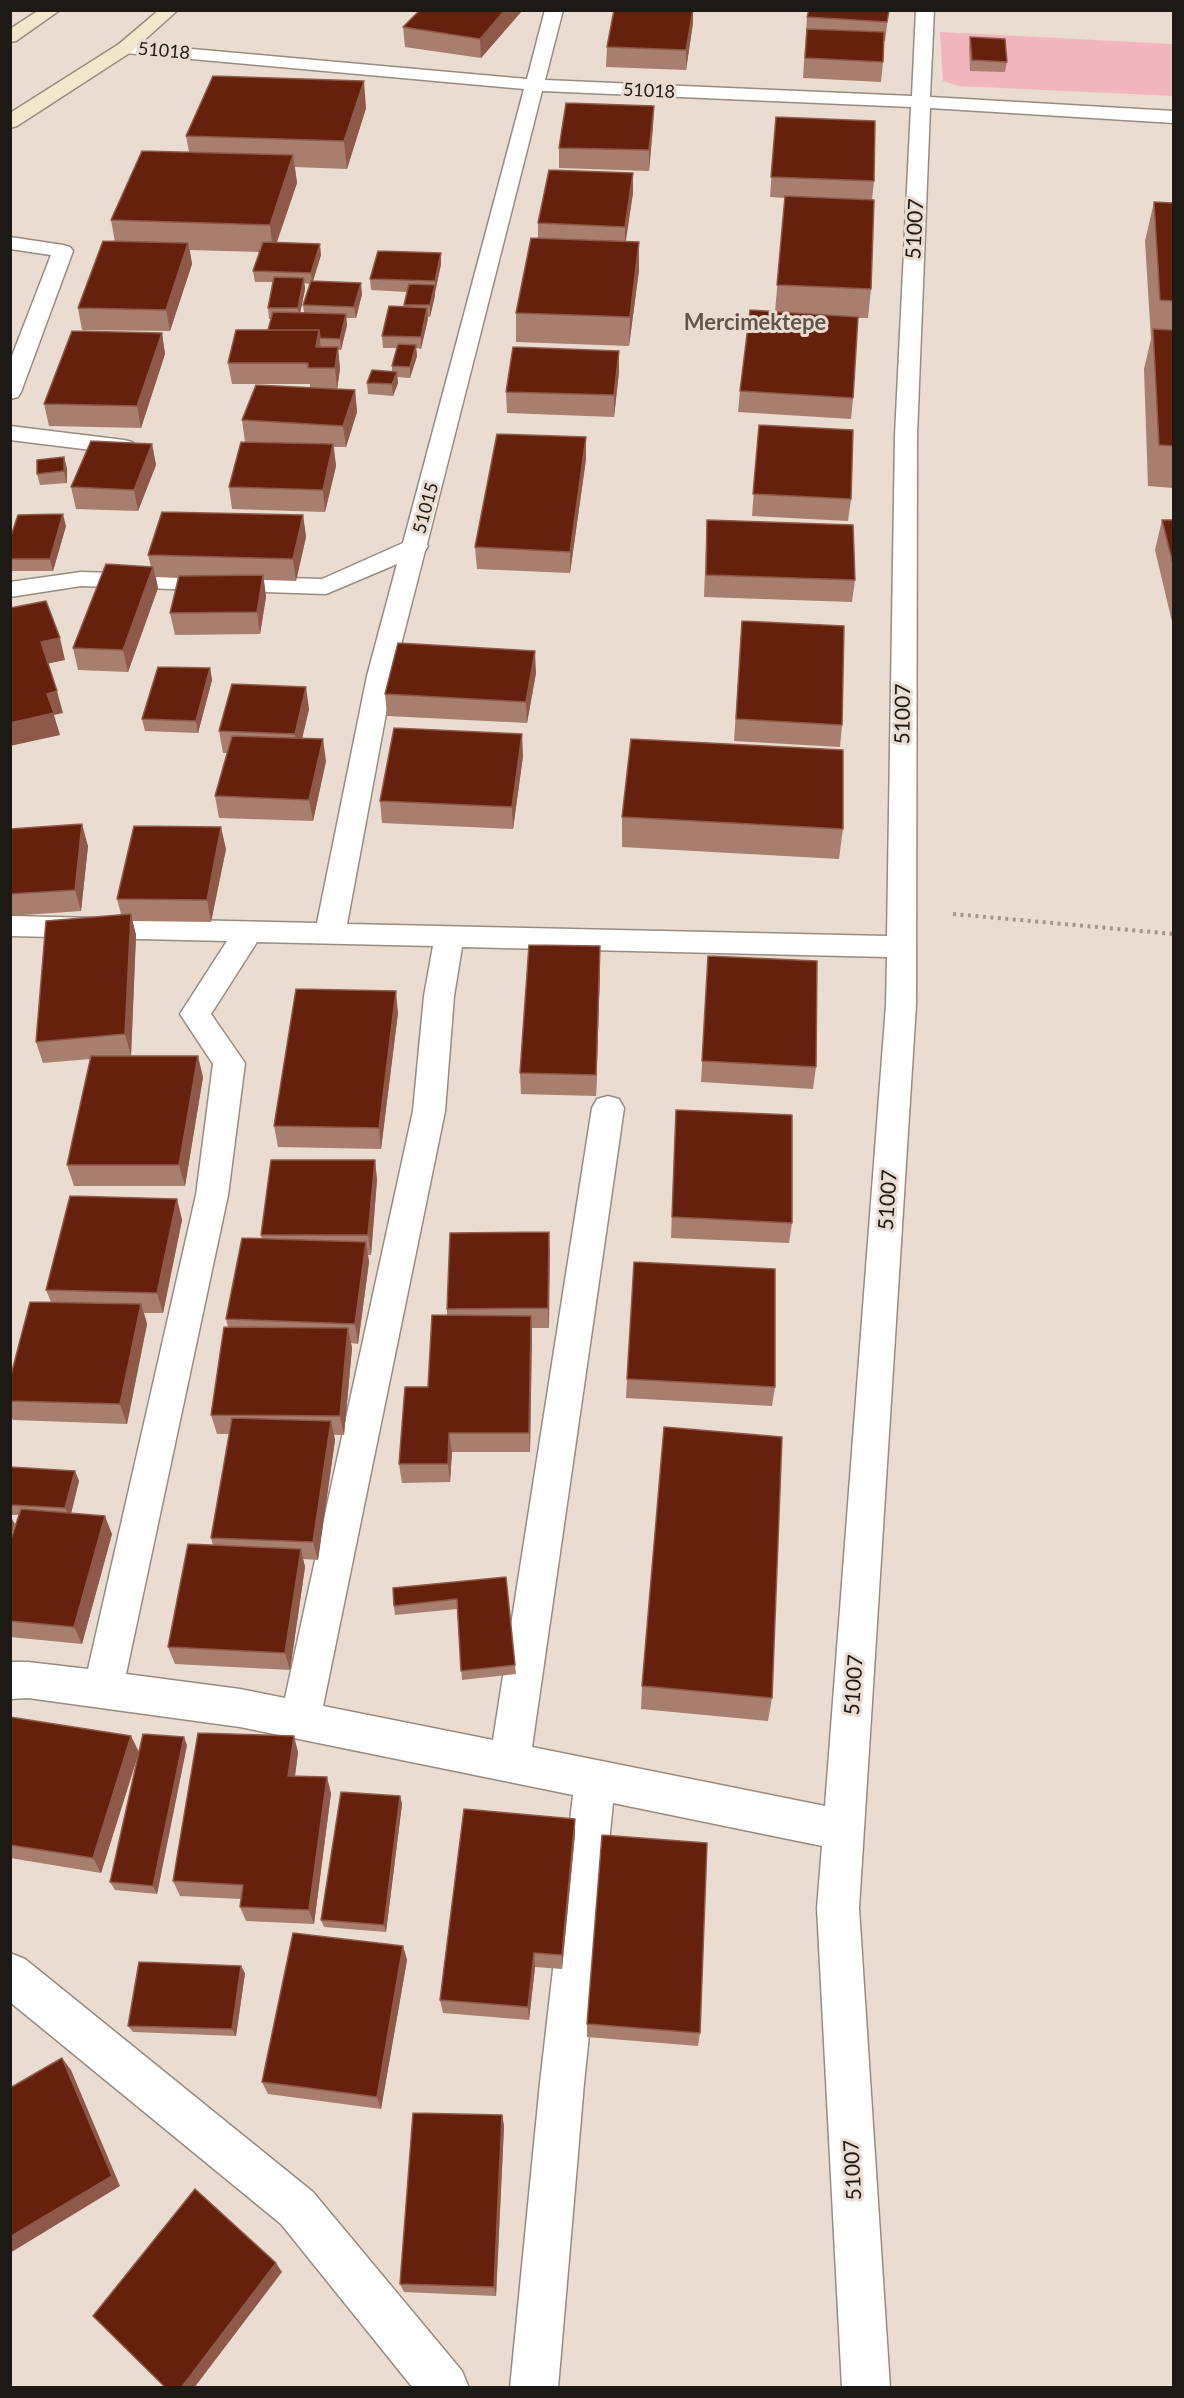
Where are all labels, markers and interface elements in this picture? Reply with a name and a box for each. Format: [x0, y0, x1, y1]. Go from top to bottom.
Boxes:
street label: 51018 [137, 38, 191, 64]
street label: 51018 [622, 79, 676, 103]
street label: 51007 [901, 198, 929, 260]
district label: Mercimektepe [684, 310, 826, 336]
street label: 51015 [409, 480, 443, 536]
street label: 51007 [890, 683, 916, 745]
street label: 51007 [873, 1169, 903, 1231]
street label: 51007 [839, 1654, 869, 1716]
street label: 51007 [839, 2139, 867, 2201]

